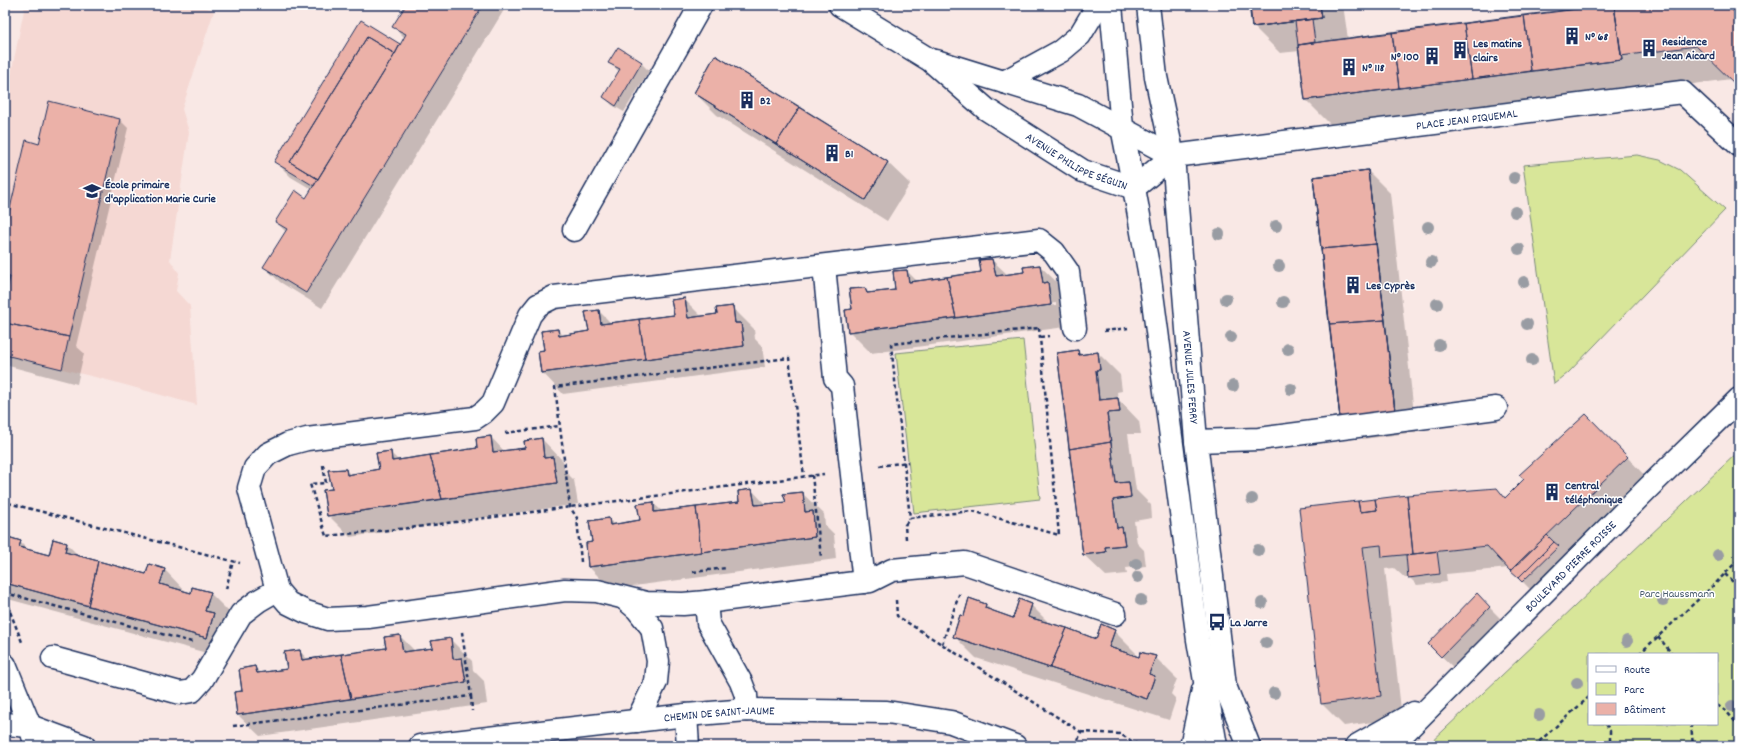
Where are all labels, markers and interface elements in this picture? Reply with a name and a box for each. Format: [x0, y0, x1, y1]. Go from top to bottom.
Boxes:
building icon: N° 68 [1562, 26, 1582, 46]
place label: N° 68 [1585, 29, 1608, 46]
place label: Residence Jean Aicard [1662, 34, 1715, 65]
place label: Les matins clairs [1473, 36, 1522, 67]
building icon: Residence Jean Aicard [1639, 38, 1659, 58]
building icon: Les matins clairs [1450, 40, 1470, 60]
building icon: N° 100 [1422, 46, 1442, 66]
place label: N° 100 [1391, 49, 1419, 66]
building icon: N° 118 [1339, 57, 1359, 77]
place label: N° 118 [1362, 60, 1385, 77]
building icon: B2 [737, 90, 757, 110]
place label: B2 [760, 93, 771, 110]
street label: PLACE JEAN PIQUEMAL [1415, 106, 1519, 135]
street label: AVENUE PHILIPPE SÉGUIN [1022, 129, 1129, 195]
building icon: B1 [822, 143, 842, 163]
place label: B1 [845, 146, 854, 163]
place label: École primaire d'application Marie Curie [105, 177, 217, 208]
school or university icon: École primaire d'application Marie Curie [82, 181, 102, 201]
building icon: Les Cyprès [1343, 275, 1363, 295]
place label: Les Cyprès [1366, 278, 1415, 295]
street label: AVENUE JULES FERRY [1177, 330, 1202, 425]
place label: Central téléphonique [1565, 478, 1623, 509]
building icon: Central téléphonique [1542, 482, 1562, 502]
street label: BOULEVARD PIERRE ROISSE [1522, 517, 1621, 617]
park label: Parc Haussmann [1639, 586, 1715, 603]
bus stop icon: La Jarre [1207, 612, 1227, 632]
place label: La Jarre [1230, 615, 1268, 632]
legend [1588, 653, 1718, 725]
text: Route [1624, 662, 1650, 679]
text: Parc [1624, 682, 1645, 699]
text: Bâtiment [1624, 702, 1666, 719]
street label: CHEMIN DE SAINT-JAUME [663, 703, 775, 728]

